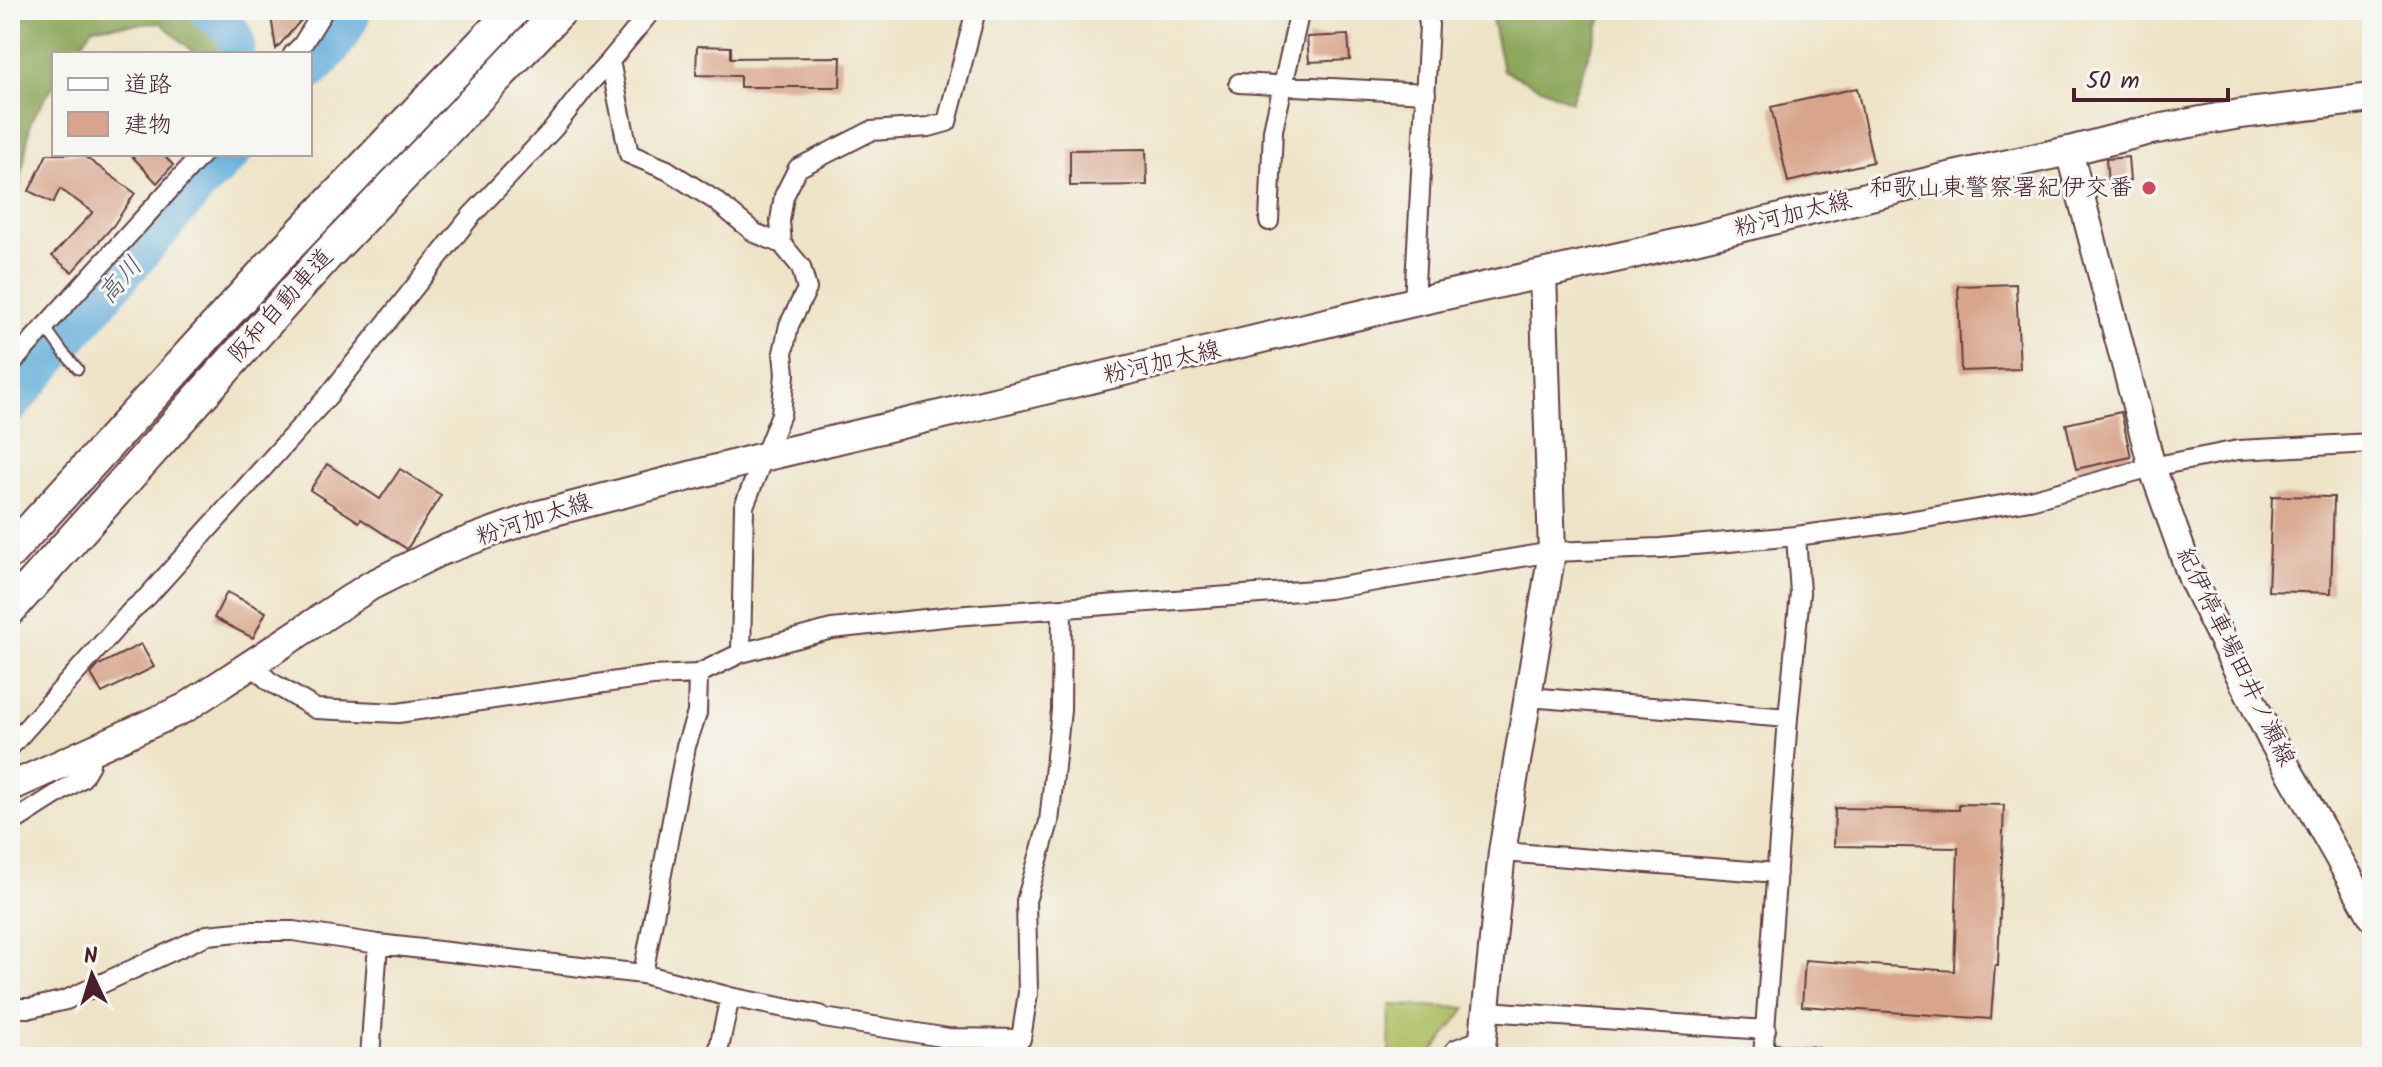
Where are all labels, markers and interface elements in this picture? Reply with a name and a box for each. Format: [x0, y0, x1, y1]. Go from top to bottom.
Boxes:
legend [52, 52, 312, 156]
scale bar [2074, 52, 2228, 102]
text: 50 m [2086, 62, 2140, 101]
text: 道路 [124, 66, 172, 105]
text: 建物 [124, 106, 172, 145]
place label: 和歌山東警察署紀伊交番 [1869, 169, 2133, 208]
marker: 和歌山東警察署紀伊交番 [2140, 179, 2158, 197]
street label: 粉河加太線 [1730, 182, 1856, 248]
street label: 阪和自動車道 [218, 239, 344, 373]
water label: 高川 [88, 248, 154, 314]
street label: 粉河加太線 [1099, 331, 1225, 395]
street label: 粉河加太線 [471, 483, 597, 557]
street label: 紀伊停車場田井ノ瀬線 [2165, 541, 2305, 773]
north arrow [52, 935, 132, 1015]
text: N [83, 940, 99, 975]

